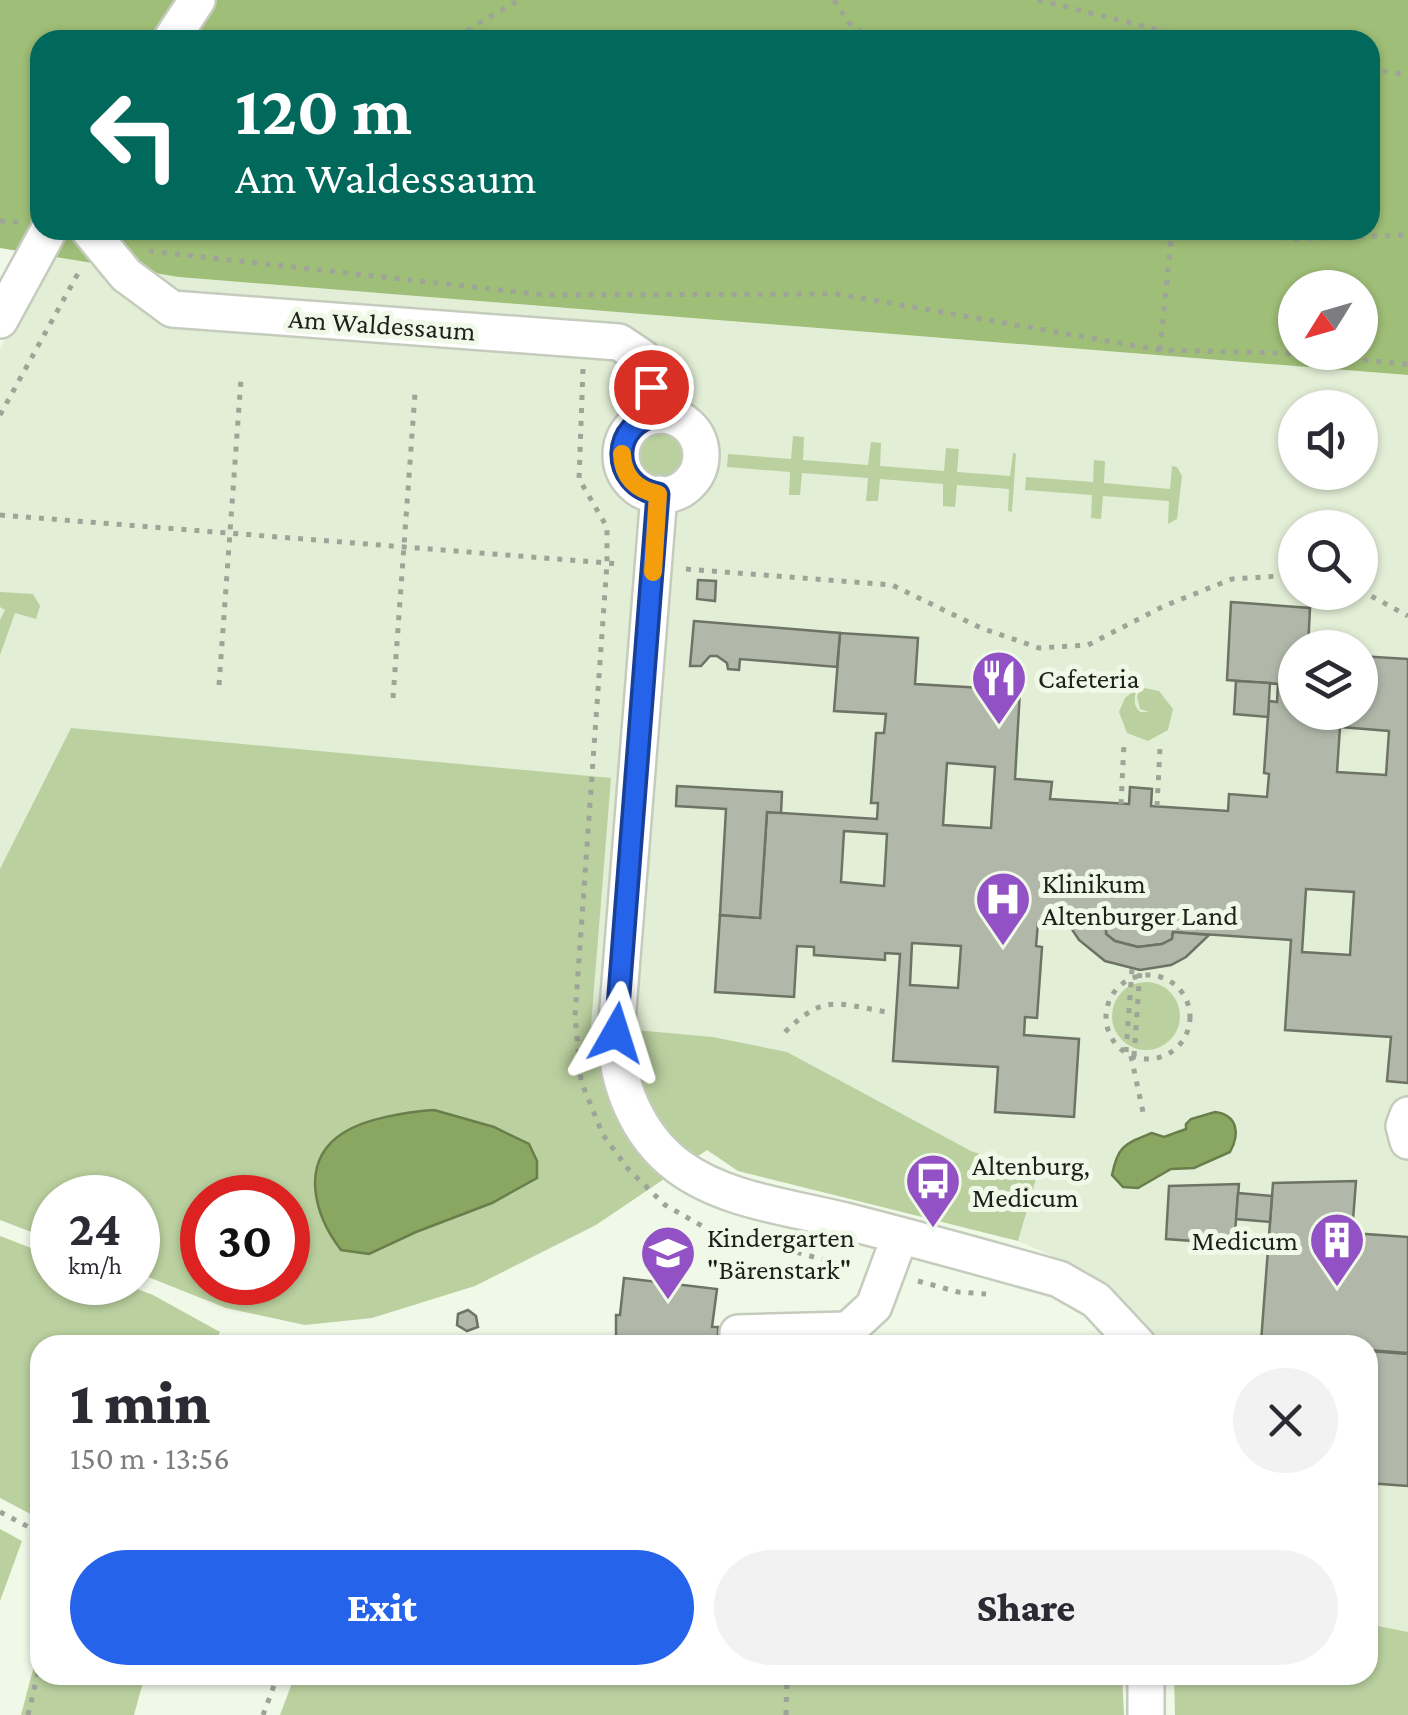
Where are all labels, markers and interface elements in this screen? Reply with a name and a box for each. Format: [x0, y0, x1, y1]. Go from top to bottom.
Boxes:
icon: left [70, 70, 200, 200]
text: 120 m [235, 71, 412, 149]
text: Am Waldessaum [235, 153, 537, 203]
north arrow [1278, 270, 1378, 370]
map controls [1278, 270, 1378, 730]
street label: Am Waldessaum [287, 302, 477, 347]
pin [609, 345, 694, 430]
icon: arrive [624, 360, 679, 415]
button: sound [1278, 390, 1378, 490]
button: search [1278, 510, 1378, 610]
button: layers [1278, 630, 1378, 730]
restaurant icon: Cafeteria [969, 648, 1029, 727]
place label: Cafeteria [1038, 663, 1139, 694]
place label: Klinikum Altenburger Land [1042, 868, 1238, 931]
hospital icon: Klinikum Altenburger Land [973, 869, 1033, 948]
position arrow [564, 981, 668, 1085]
place label: Altenburg, Medicum [972, 1150, 1090, 1213]
bus stop icon: Altenburg, Medicum [903, 1151, 963, 1230]
speed limit sign: 30 [180, 1175, 310, 1305]
text: 24 [69, 1200, 121, 1256]
building icon: Medicum [1307, 1210, 1367, 1289]
place label: Kindergarten "Bärenstark" [707, 1222, 855, 1285]
school or university icon: Kindergarten "Bärenstark" [638, 1223, 698, 1302]
place label: Medicum [1191, 1225, 1298, 1256]
text: km/h [68, 1252, 122, 1279]
button: close [1233, 1368, 1338, 1473]
text: 1 min [70, 1369, 210, 1436]
text: 150 m · 13:56 [70, 1440, 230, 1476]
button: Exit [70, 1550, 694, 1665]
button: Share [714, 1550, 1338, 1665]

